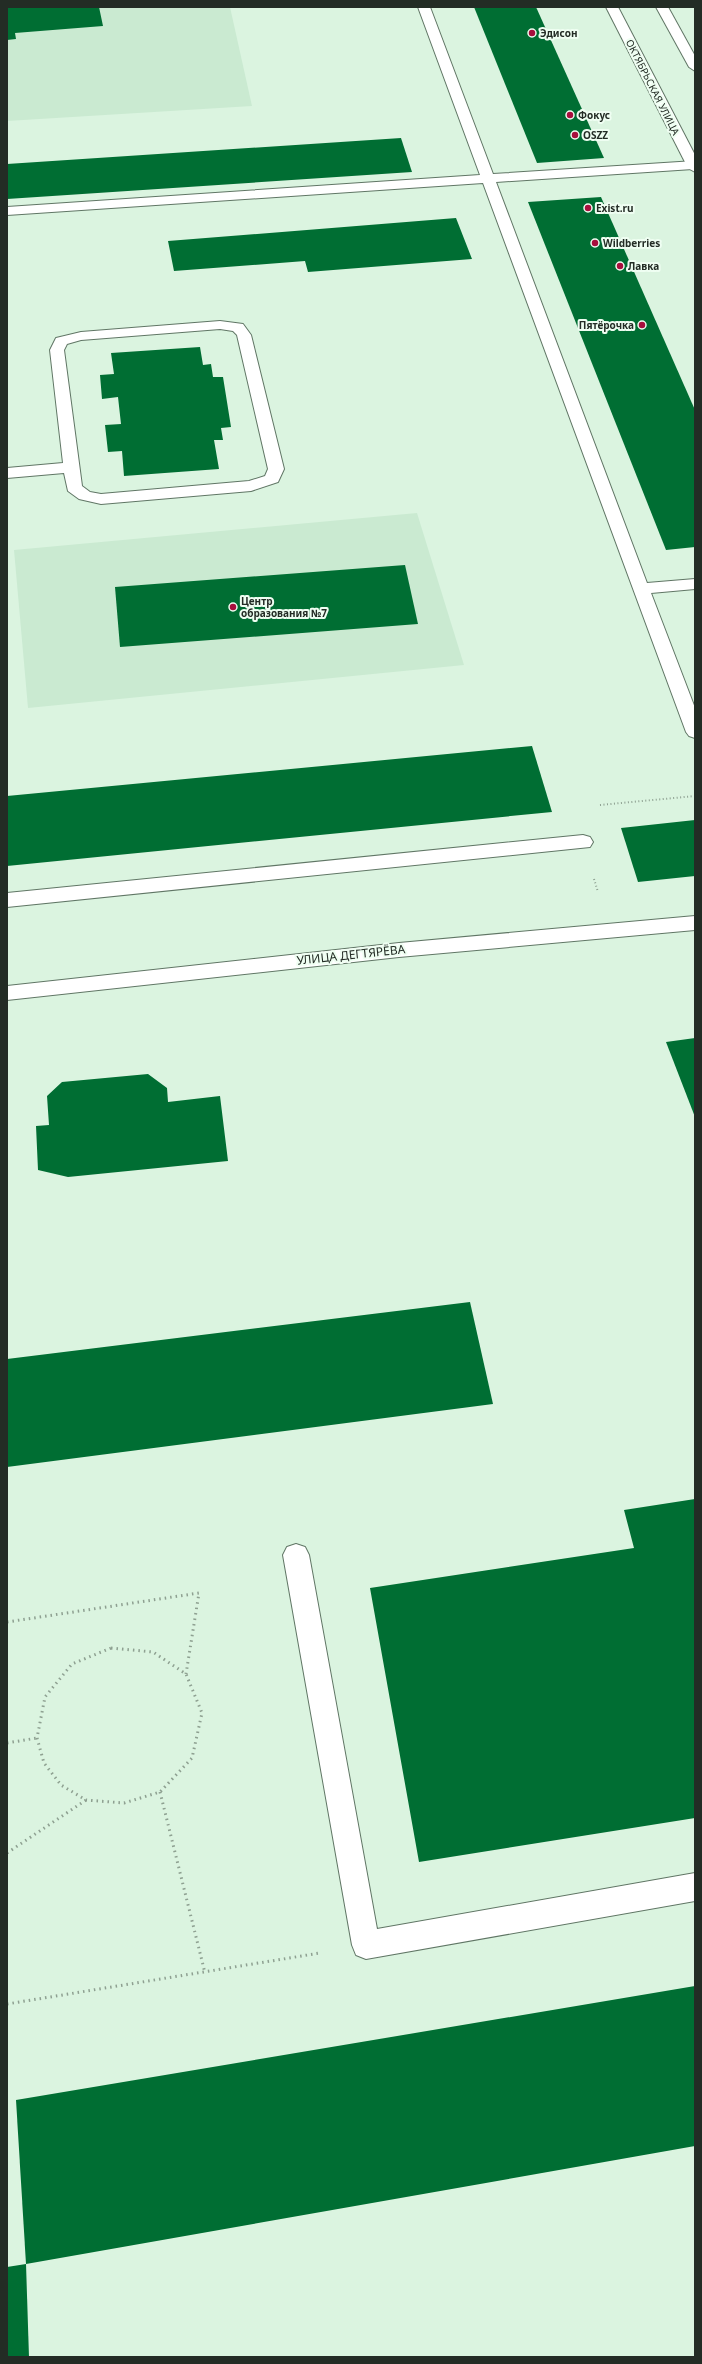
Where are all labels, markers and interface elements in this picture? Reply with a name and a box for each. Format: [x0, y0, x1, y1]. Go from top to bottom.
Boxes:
place label: Эдисон [540, 26, 577, 40]
marker: Эдисон [527, 28, 537, 38]
street label: ОКТЯБРЬСКАЯ УЛИЦА [623, 37, 683, 138]
place label: Фокус [578, 108, 610, 122]
marker: Фокус [565, 110, 575, 120]
place label: OSZZ [583, 128, 608, 142]
marker: OSZZ [570, 130, 580, 140]
place label: Exist.ru [596, 201, 634, 215]
marker: Exist.ru [583, 203, 593, 213]
place label: Wildberries [603, 236, 660, 250]
marker: Wildberries [590, 238, 600, 248]
place label: Лавка [628, 259, 659, 273]
marker: Лавка [615, 261, 625, 271]
place label: Пятёрочка [579, 318, 634, 332]
marker: Пятёрочка [637, 320, 647, 330]
place label: Центр образования №7 [241, 594, 327, 620]
marker: Центр образования №7 [228, 602, 238, 612]
street label: УЛИЦА ДЕГТЯРЁВА [296, 940, 406, 969]

